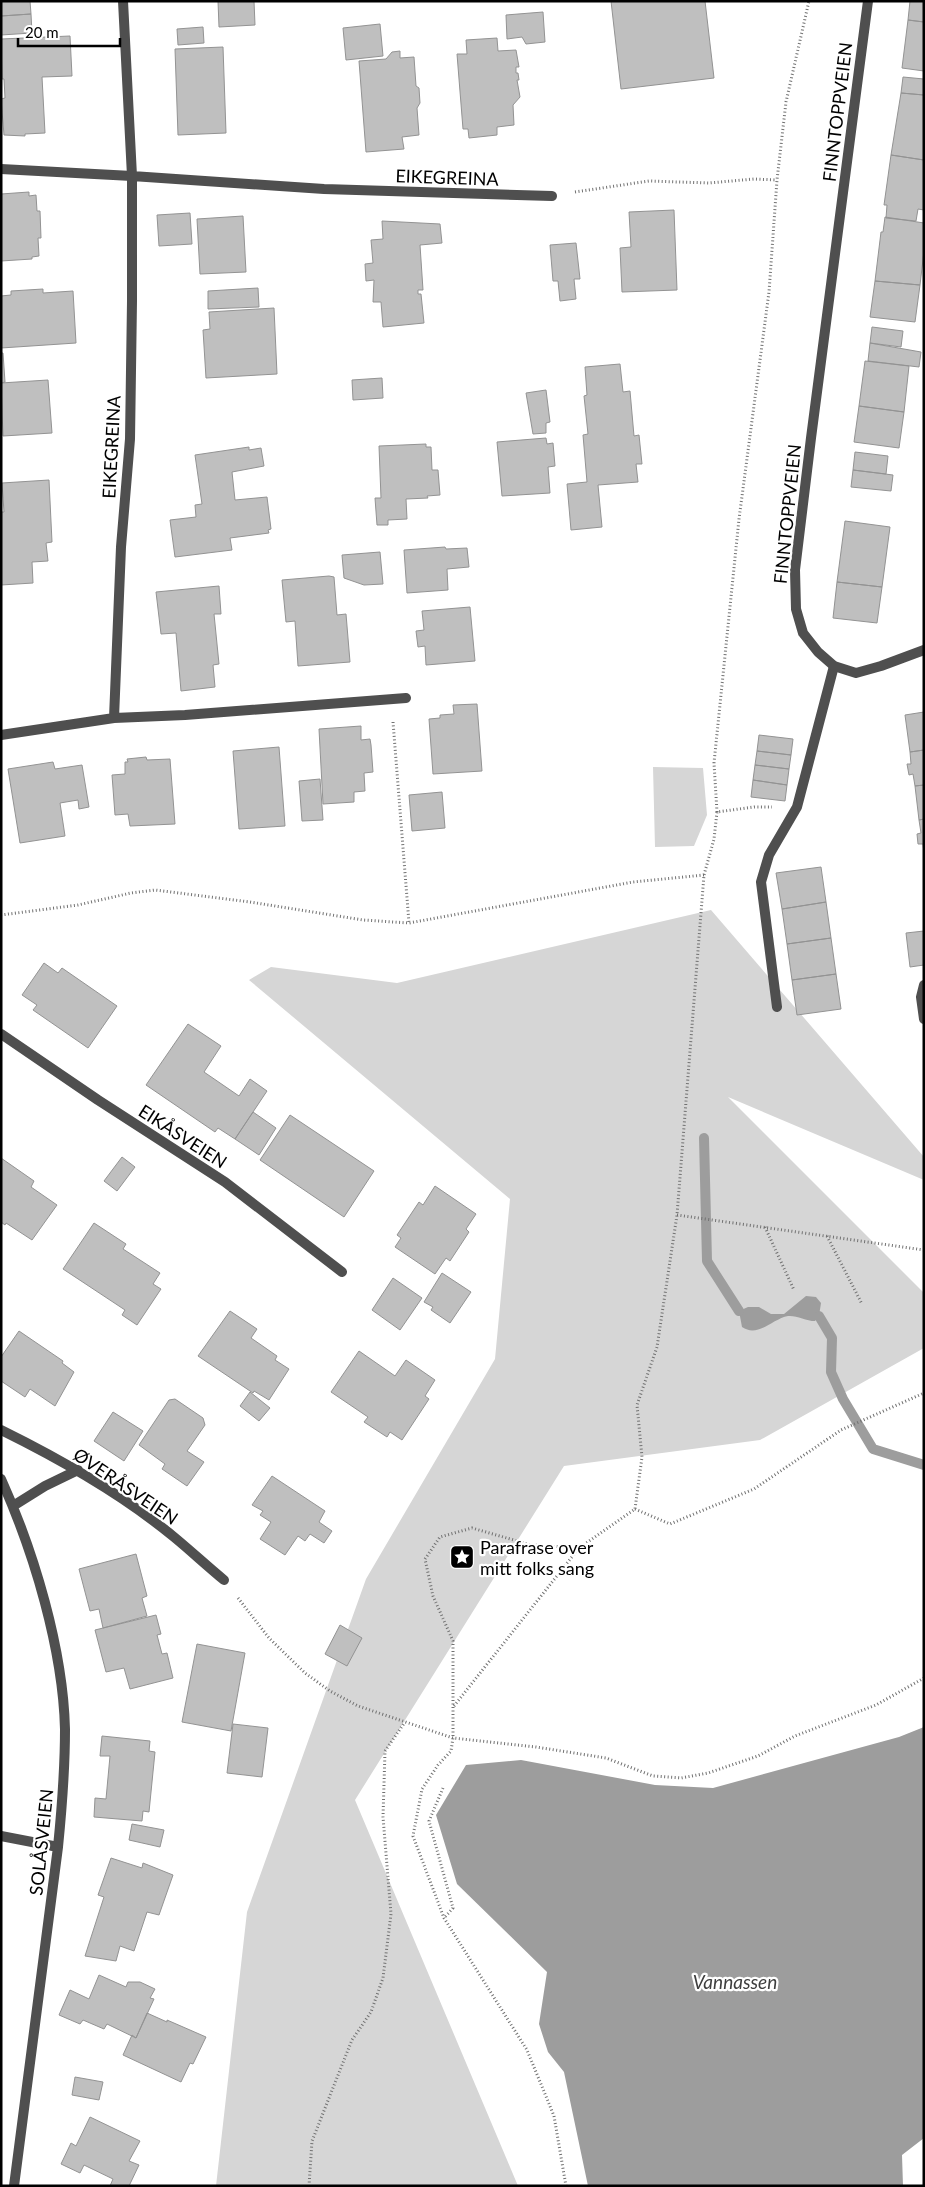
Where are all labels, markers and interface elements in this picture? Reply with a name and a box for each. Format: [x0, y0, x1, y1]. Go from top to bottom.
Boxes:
scale bar [18, 15, 120, 47]
text: 20 m [25, 23, 59, 41]
street label: FINNTOPPVEIEN [818, 41, 856, 183]
street label: EIKEGREINA [395, 164, 500, 190]
street label: EIKEGREINA [97, 394, 125, 499]
street label: FINNTOPPVEIEN [769, 443, 805, 585]
street label: EIKÅSVEIEN [135, 1099, 231, 1173]
street label: ØVERÅSVEIEN [70, 1443, 182, 1529]
place label: Parafrase over mitt folks sang [480, 1536, 594, 1579]
place icon: Parafrase over mitt folks sang [449, 1544, 475, 1570]
street label: SOLÅSVEIEN [24, 1788, 58, 1896]
water label: Vannassen [693, 1970, 777, 1993]

